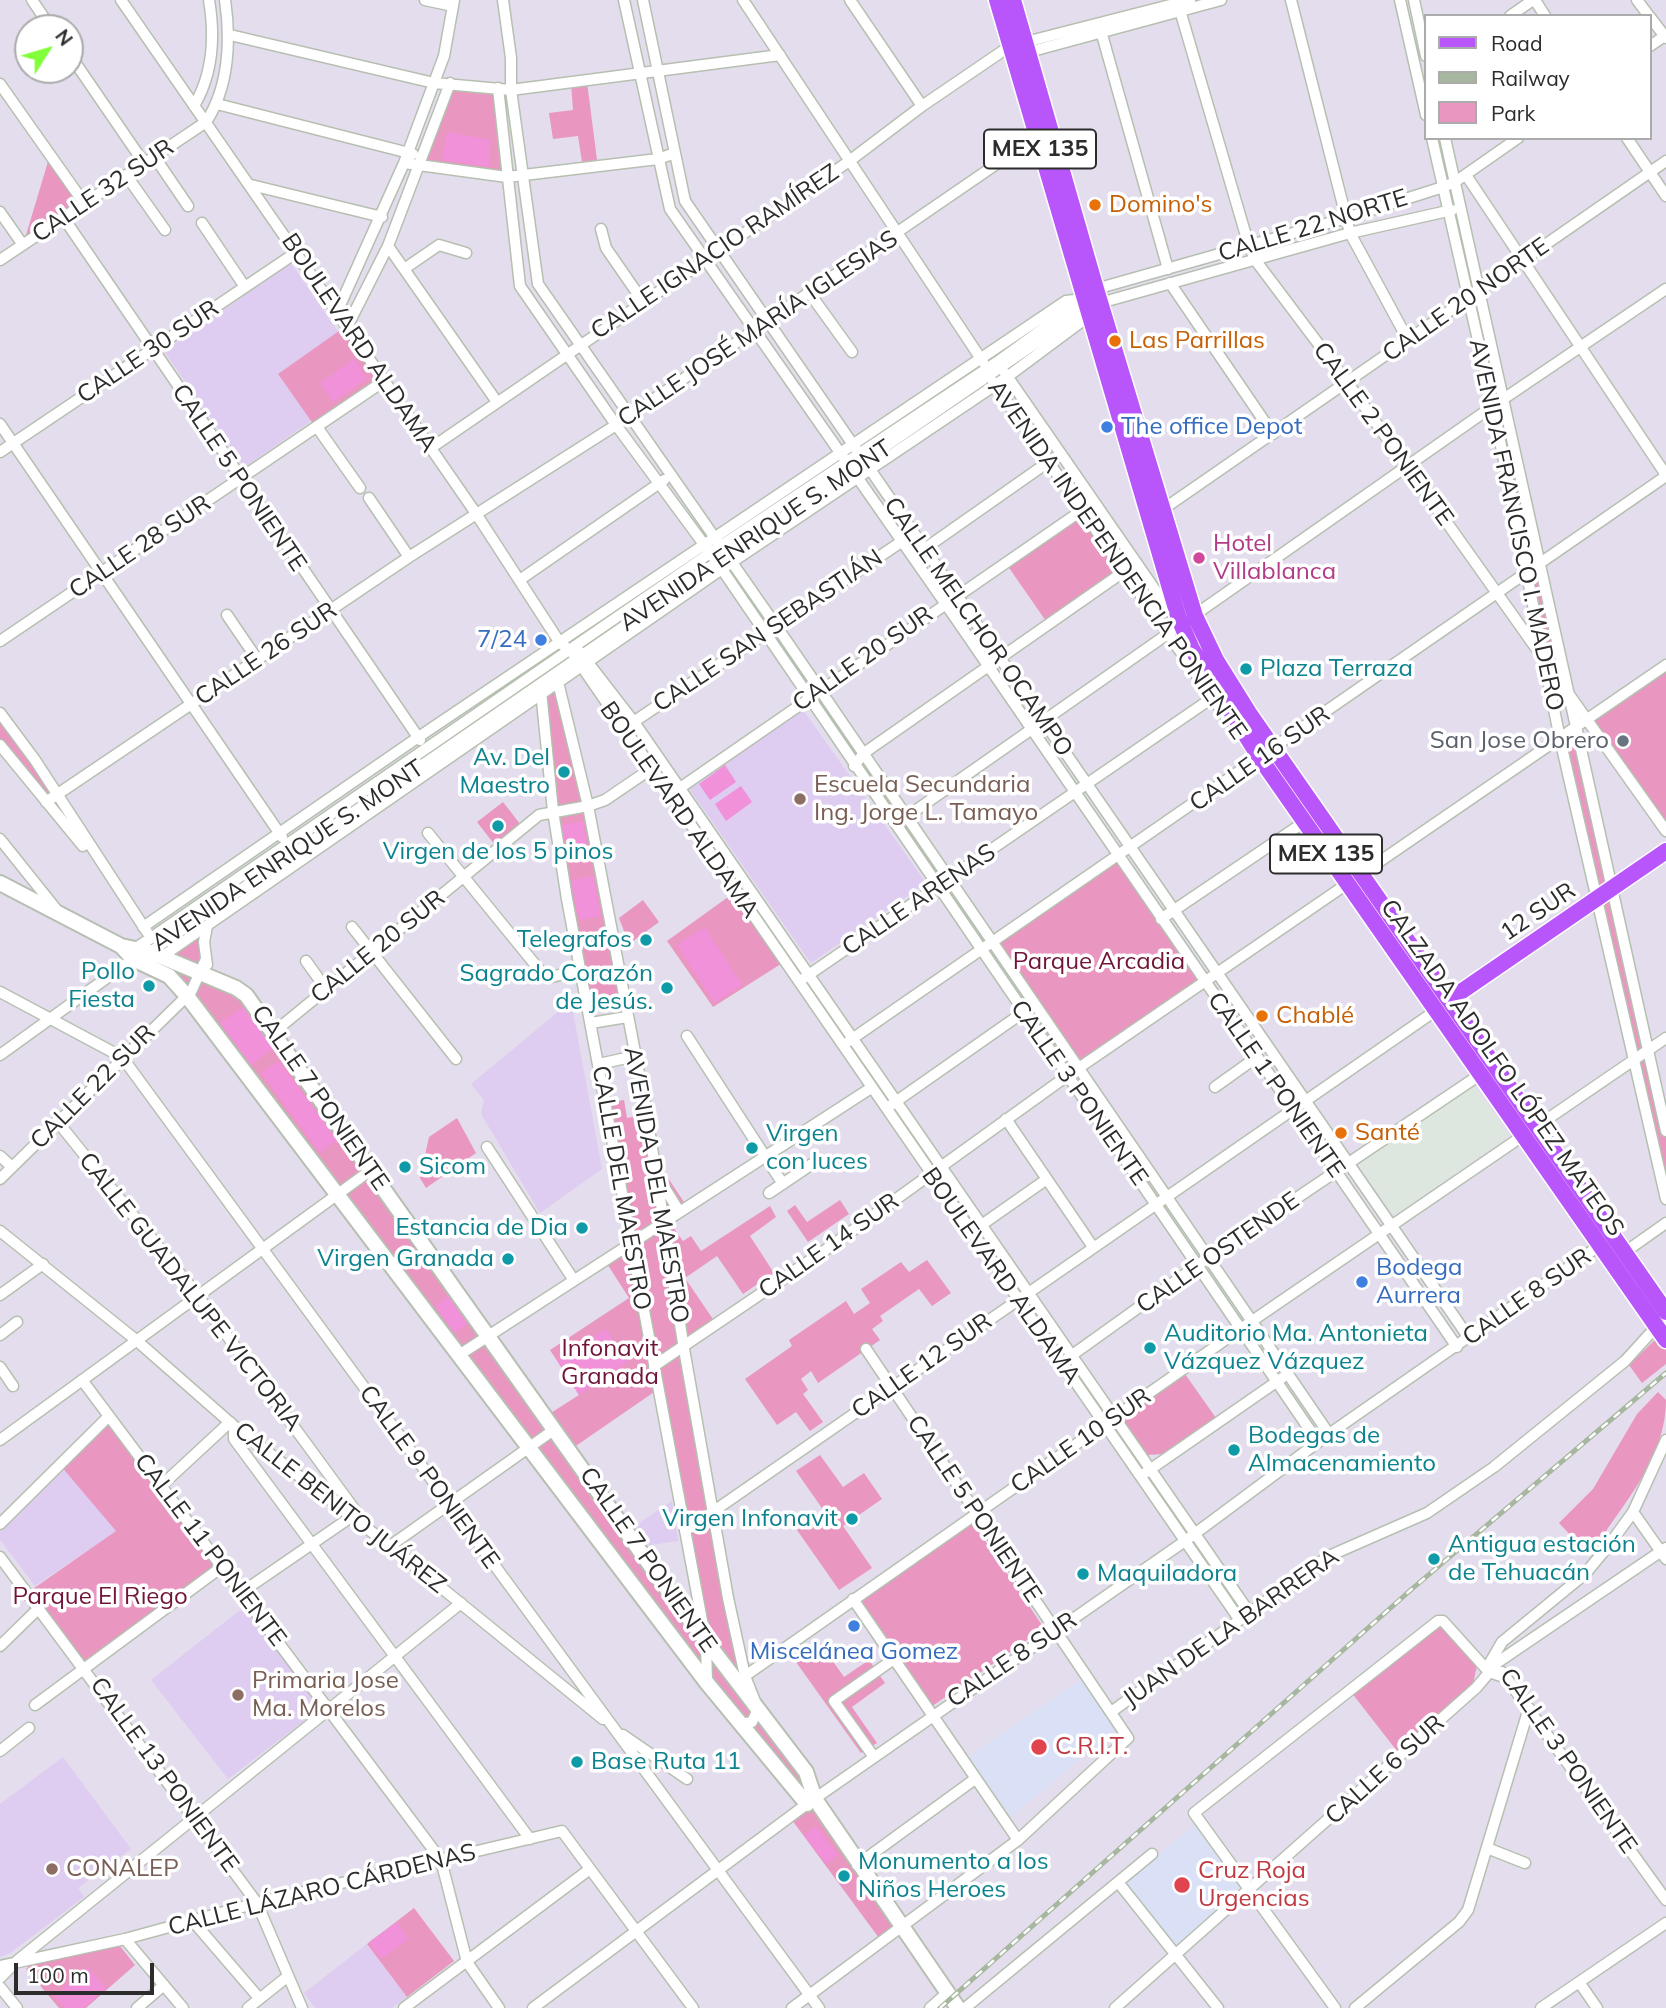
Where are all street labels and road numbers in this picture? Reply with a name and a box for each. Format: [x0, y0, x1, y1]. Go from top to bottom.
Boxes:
road number: MEX 135 [984, 130, 1096, 168]
street label: CALLE 32 SUR [27, 133, 179, 249]
street label: CALLE IGNACIO RAMÍREZ [586, 158, 844, 346]
street label: CALLE 22 NORTE [1215, 184, 1411, 268]
street label: CALLE JOSÉ MARÍA IGLESIAS [613, 224, 903, 434]
street label: BOULEVARD ALDAMA [275, 228, 443, 458]
street label: CALLE 20 NORTE [1377, 232, 1555, 368]
street label: CALLE 30 SUR [72, 294, 224, 410]
street label: AVENIDA FRANCISCO I. MADERO [1462, 336, 1570, 714]
street label: CALLE 2 PONIENTE [1307, 337, 1459, 531]
street label: AVENIDA INDEPENDENCIA PONIENTE [981, 375, 1253, 745]
street label: CALLE 5 PONIENTE [166, 379, 312, 577]
street label: AVENIDA ENRIQUE S. MONT [614, 434, 898, 638]
street label: CALLE 28 SUR [64, 489, 216, 605]
street label: CALLE MELCHOR OCAMPO [877, 492, 1079, 762]
street label: CALLE SAN SEBASTIÁN [648, 543, 888, 719]
street label: CALLE 26 SUR [190, 596, 342, 712]
street label: CALLE 20 SUR [787, 600, 939, 718]
street label: BOULEVARD ALDAMA [593, 696, 765, 924]
street label: CALLE 16 SUR [1184, 700, 1336, 818]
street label: AVENIDA ENRIQUE S. MONT [146, 754, 430, 958]
road number: MEX 135 [1270, 834, 1382, 874]
street label: CALLE ARENAS [837, 838, 1001, 962]
street label: 12 SUR [1495, 877, 1581, 947]
street label: CALLE 20 SUR [305, 884, 451, 1010]
street label: CALZADA ADOLFO LÓPEZ MATEOS [1374, 894, 1630, 1242]
street label: CALLE 1 PONIENTE [1201, 987, 1351, 1183]
street label: CALLE 3 PONIENTE [1004, 995, 1154, 1191]
street label: CALLE 7 PONIENTE [245, 1000, 395, 1196]
street label: CALLE 22 SUR [25, 1019, 161, 1155]
street label: AVENIDA DEL MAESTRO [617, 1044, 695, 1326]
street label: CALLE DEL MAESTRO [585, 1064, 657, 1312]
street label: CALLE GUADALUPE VICTORIA [72, 1147, 308, 1437]
street label: BOULEVARD ALDAMA [915, 1162, 1087, 1390]
street label: CALLE OSTENDE [1131, 1186, 1305, 1320]
street label: CALLE 14 SUR [753, 1187, 905, 1305]
street label: CALLE 8 SUR [1457, 1242, 1597, 1352]
street label: CALLE 12 SUR [846, 1307, 998, 1425]
street label: CALLE 9 PONIENTE [353, 1380, 505, 1574]
street label: CALLE 10 SUR [1005, 1382, 1157, 1500]
street label: CALLE 5 PONIENTE [901, 1410, 1047, 1608]
street label: CALLE BENITO JUÁREZ [228, 1416, 452, 1600]
street label: CALLE 11 PONIENTE [128, 1448, 292, 1652]
street label: CALLE 7 PONIENTE [573, 1462, 723, 1658]
street label: JUAN DE LA BARRERA [1117, 1542, 1345, 1714]
street label: CALLE 8 SUR [942, 1606, 1082, 1714]
street label: CALLE 3 PONIENTE [1493, 1663, 1643, 1859]
street label: CALLE 13 PONIENTE [84, 1672, 244, 1878]
street label: CALLE 6 SUR [1320, 1709, 1450, 1831]
street label: CALLE LÁZARO CÁRDENAS [165, 1838, 479, 1942]

